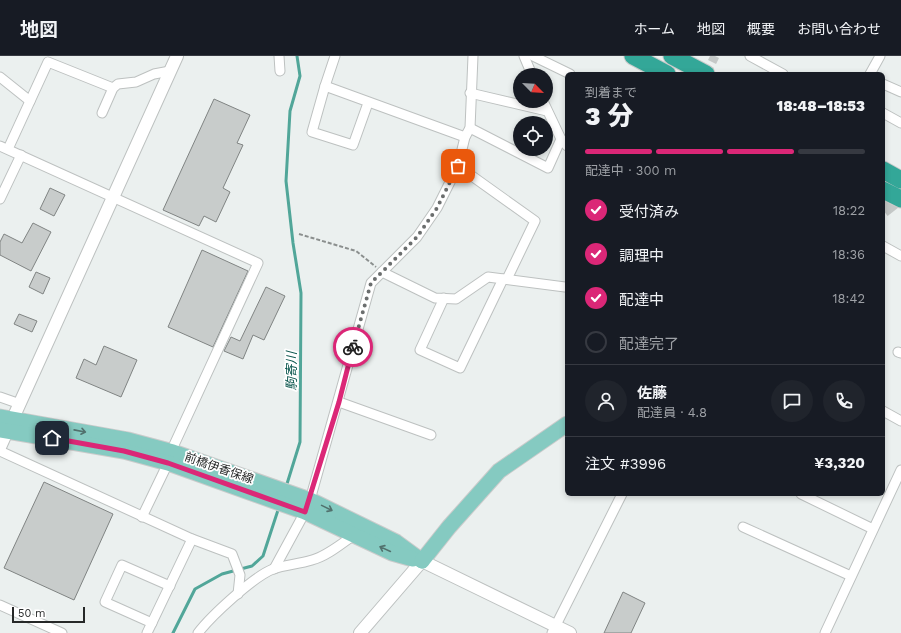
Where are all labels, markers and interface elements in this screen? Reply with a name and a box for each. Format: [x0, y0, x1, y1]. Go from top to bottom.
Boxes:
text: 地図 [20, 18, 58, 41]
text: ホーム [633, 21, 675, 37]
text: 地図 [697, 21, 725, 37]
text: 概要 [747, 21, 775, 37]
text: お問い合わせ [797, 21, 881, 37]
north arrow [513, 68, 553, 108]
map controls [513, 68, 553, 156]
text: 到着まで [585, 85, 637, 100]
text: 18:48–18:53 [777, 97, 865, 115]
text: 3 分 [585, 101, 633, 131]
button: locate [513, 116, 553, 156]
pin [441, 149, 475, 183]
icon: bag [447, 155, 469, 177]
text: 配達中 · 300 m [585, 163, 676, 178]
icon: check [585, 199, 607, 221]
text: 受付済み [619, 203, 679, 221]
text: 18:22 [833, 203, 865, 218]
icon: check [585, 243, 607, 265]
text: 調理中 [619, 247, 664, 265]
text: 18:36 [833, 247, 865, 262]
icon: check [585, 287, 607, 309]
text: 配達中 [619, 291, 664, 309]
text: 18:42 [833, 291, 865, 306]
courier [333, 327, 373, 367]
text: 配達完了 [619, 335, 679, 353]
icon: bike [342, 336, 364, 358]
water label: 駒寄川 [284, 350, 299, 391]
button: person [585, 380, 627, 422]
button: chat [771, 380, 813, 422]
button: phone [823, 380, 865, 422]
text: 佐藤 [637, 384, 667, 402]
text: 配達員 · 4.8 [637, 405, 707, 420]
pin [35, 421, 69, 455]
icon: home [41, 427, 63, 449]
one-way arrow [73, 427, 86, 435]
street label: 前橋伊香保線 [183, 450, 255, 486]
text: ¥3,320 [814, 454, 865, 472]
text: 注文 #3996 [585, 455, 666, 473]
one-way arrow [320, 505, 332, 512]
one-way arrow [379, 545, 391, 552]
scale bar [12, 605, 85, 624]
text: 50 m [18, 607, 45, 620]

